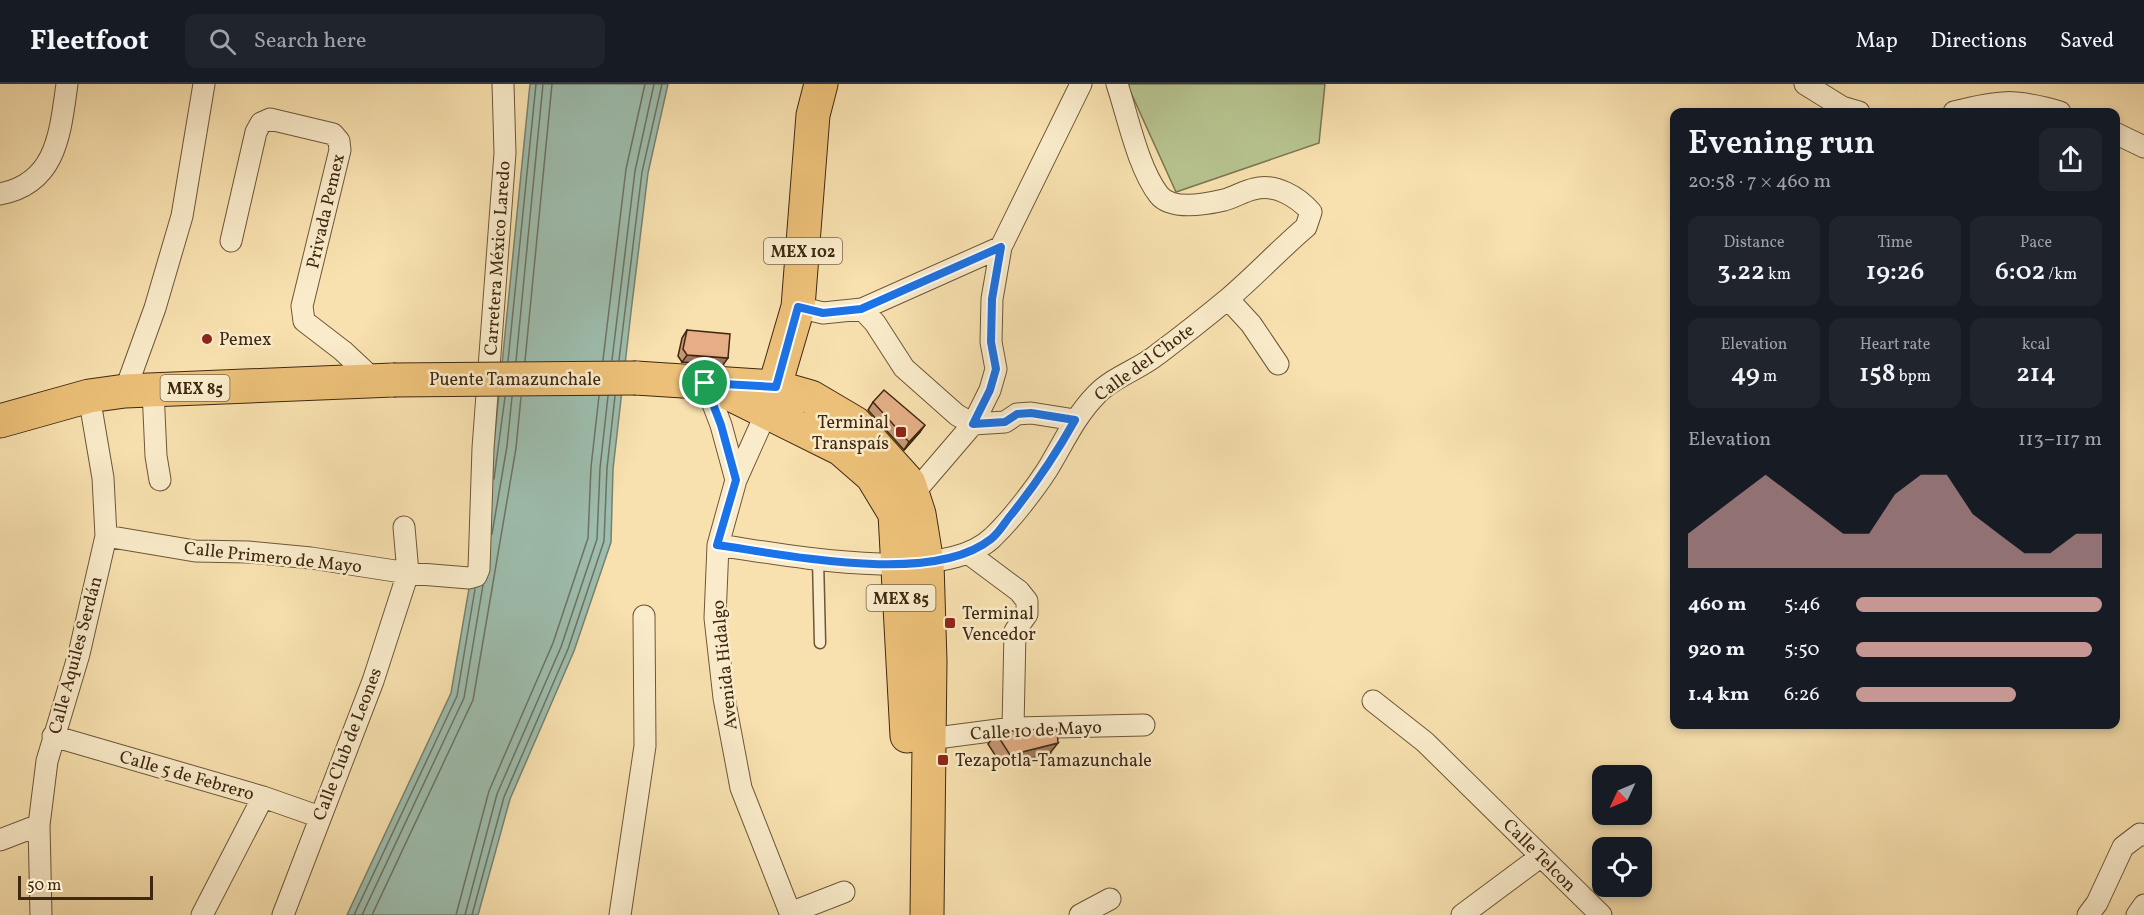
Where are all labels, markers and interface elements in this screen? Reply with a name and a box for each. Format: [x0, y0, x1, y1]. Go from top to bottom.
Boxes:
search box [185, 14, 605, 68]
text: Fleetfoot [30, 22, 149, 61]
icon: search [206, 25, 239, 58]
text: Search here [254, 26, 366, 57]
text: Map [1856, 27, 1898, 56]
text: Directions [1931, 27, 2027, 56]
text: Saved [2060, 27, 2114, 56]
text: Evening run [1688, 122, 1875, 168]
button: share [2039, 128, 2102, 191]
street label: Privada Pemex [301, 151, 352, 271]
street label: Carretera México Laredo [479, 160, 518, 356]
text: 20:58 · 7 × 460 m [1688, 168, 1831, 196]
text: Distance [1723, 232, 1785, 254]
text: Time [1877, 232, 1913, 254]
text: Pace [2020, 232, 2052, 254]
road number: MEX 102 [764, 238, 842, 264]
text: 3.22 [1717, 254, 1765, 290]
text: 19:26 [1866, 254, 1924, 290]
text: 6:02 [1995, 254, 2045, 290]
text: km [1765, 264, 1791, 286]
text: /km [2045, 264, 2077, 286]
street label: Calle del Chote [1090, 318, 1200, 408]
place label: Pemex [219, 328, 271, 353]
marker: Pemex [200, 332, 214, 346]
text: Elevation [1721, 334, 1787, 356]
text: Heart rate [1860, 334, 1930, 356]
text: kcal [2022, 334, 2050, 356]
text: 49 [1731, 356, 1760, 392]
text: 158 [1859, 356, 1896, 392]
text: 214 [2016, 356, 2056, 392]
pin [679, 357, 730, 408]
icon: arrive [688, 366, 721, 399]
text: m [1760, 366, 1777, 388]
text: bpm [1896, 366, 1931, 388]
street label: Puente Tamazunchale [429, 368, 601, 393]
road number: MEX 85 [160, 375, 230, 401]
place label: Terminal Transpaís [812, 411, 889, 457]
marker: Terminal Transpaís [894, 425, 908, 439]
text: Elevation [1688, 426, 1771, 454]
text: 113–117 m [2018, 426, 2102, 454]
street label: Calle Primero de Mayo [183, 537, 363, 580]
street label: Calle Aquiles Serdán [43, 573, 110, 737]
road number: MEX 85 [866, 585, 936, 611]
text: 460 m [1688, 591, 1747, 619]
text: 5:46 [1784, 591, 1820, 619]
street label: Avenida Hidalgo [706, 599, 745, 731]
place label: Terminal Vencedor [962, 602, 1036, 648]
marker: Terminal Vencedor [943, 616, 957, 630]
text: 920 m [1688, 636, 1745, 664]
text: 5:50 [1784, 636, 1820, 664]
street label: Calle Club de Leones [308, 665, 389, 825]
text: 1.4 km [1688, 681, 1749, 709]
text: 6:26 [1784, 681, 1820, 709]
street label: Calle 10 de Mayo [970, 716, 1102, 747]
street label: Calle 5 de Febrero [116, 745, 257, 808]
place label: Tezapotla-Tamazunchale [955, 749, 1152, 774]
marker: Tezapotla-Tamazunchale [936, 753, 950, 767]
north arrow [1592, 765, 1652, 825]
map controls [1592, 765, 1652, 897]
street label: Calle Telcon [1497, 814, 1581, 899]
button: locate [1592, 837, 1652, 897]
scale bar [18, 873, 153, 900]
text: 50 m [27, 875, 61, 897]

